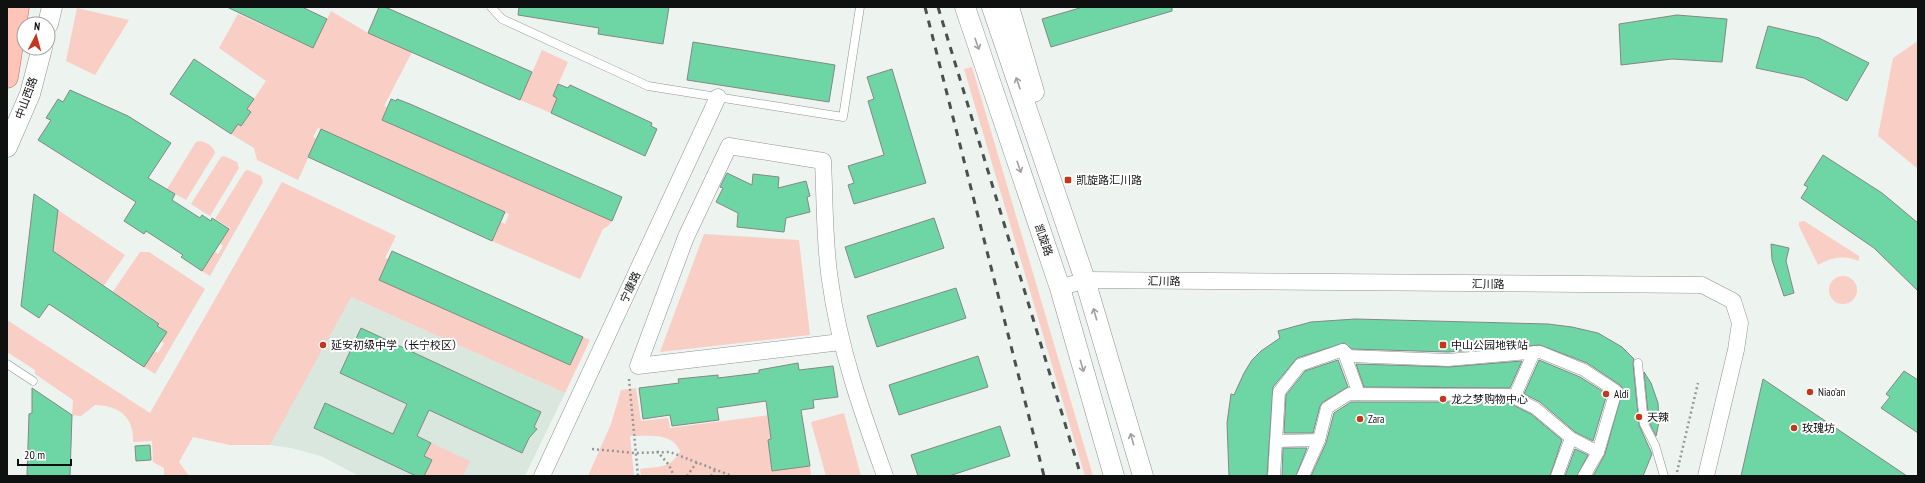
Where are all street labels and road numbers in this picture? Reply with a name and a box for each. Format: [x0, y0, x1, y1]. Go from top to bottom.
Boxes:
street label: 中山西路 [12, 75, 40, 121]
street label: 凯旋路 [1032, 222, 1056, 258]
street label: 宁康路 [617, 269, 643, 305]
street label: 汇川路 [1147, 274, 1181, 288]
street label: 汇川路 [1472, 277, 1505, 291]

